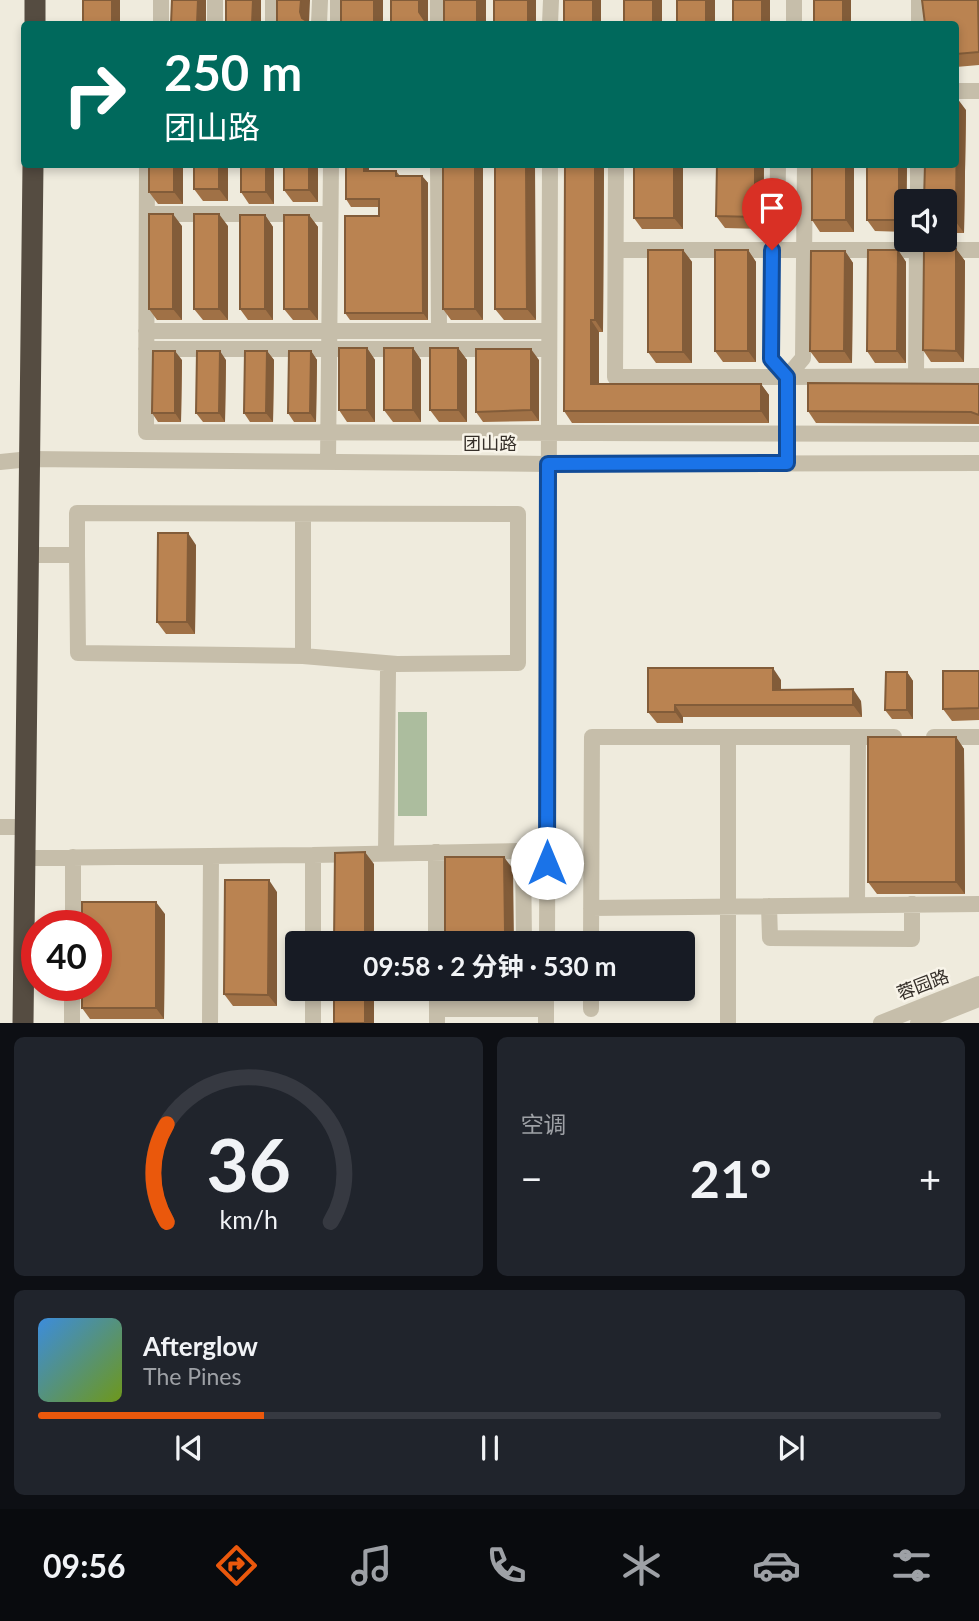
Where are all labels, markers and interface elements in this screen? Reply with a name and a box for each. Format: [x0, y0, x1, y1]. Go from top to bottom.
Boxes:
text: 250 m [164, 43, 302, 101]
icon: right [49, 49, 140, 140]
text: 团山路 [164, 107, 260, 146]
pin [742, 178, 802, 250]
icon: arrive [753, 189, 791, 227]
map controls [894, 189, 957, 252]
button: sound [894, 189, 957, 252]
street label: 团山路 [463, 432, 517, 454]
position arrow [510, 826, 584, 900]
speed limit sign: 40 [21, 910, 112, 1001]
text: 09:58 · 2 分钟 · 530 m [363, 950, 617, 982]
street label: 蓉园路 [893, 964, 952, 1004]
text: 空调 [521, 1110, 567, 1138]
text: 36 [206, 1121, 290, 1209]
text: 21° [690, 1147, 772, 1209]
text: − [521, 1155, 543, 1201]
text: + [919, 1155, 941, 1201]
text: km/h [219, 1204, 278, 1234]
text: Afterglow [143, 1330, 258, 1362]
text: The Pines [143, 1362, 241, 1390]
icon: previous [170, 1429, 208, 1467]
icon: pause [471, 1429, 509, 1467]
icon: next [772, 1429, 810, 1467]
icon: directions [212, 1541, 261, 1590]
icon: music [347, 1541, 396, 1590]
icon: phone [482, 1541, 531, 1590]
icon: climate [617, 1541, 666, 1590]
icon: car [752, 1541, 801, 1590]
icon: filters [887, 1541, 936, 1590]
text: 09:56 [43, 1546, 126, 1585]

